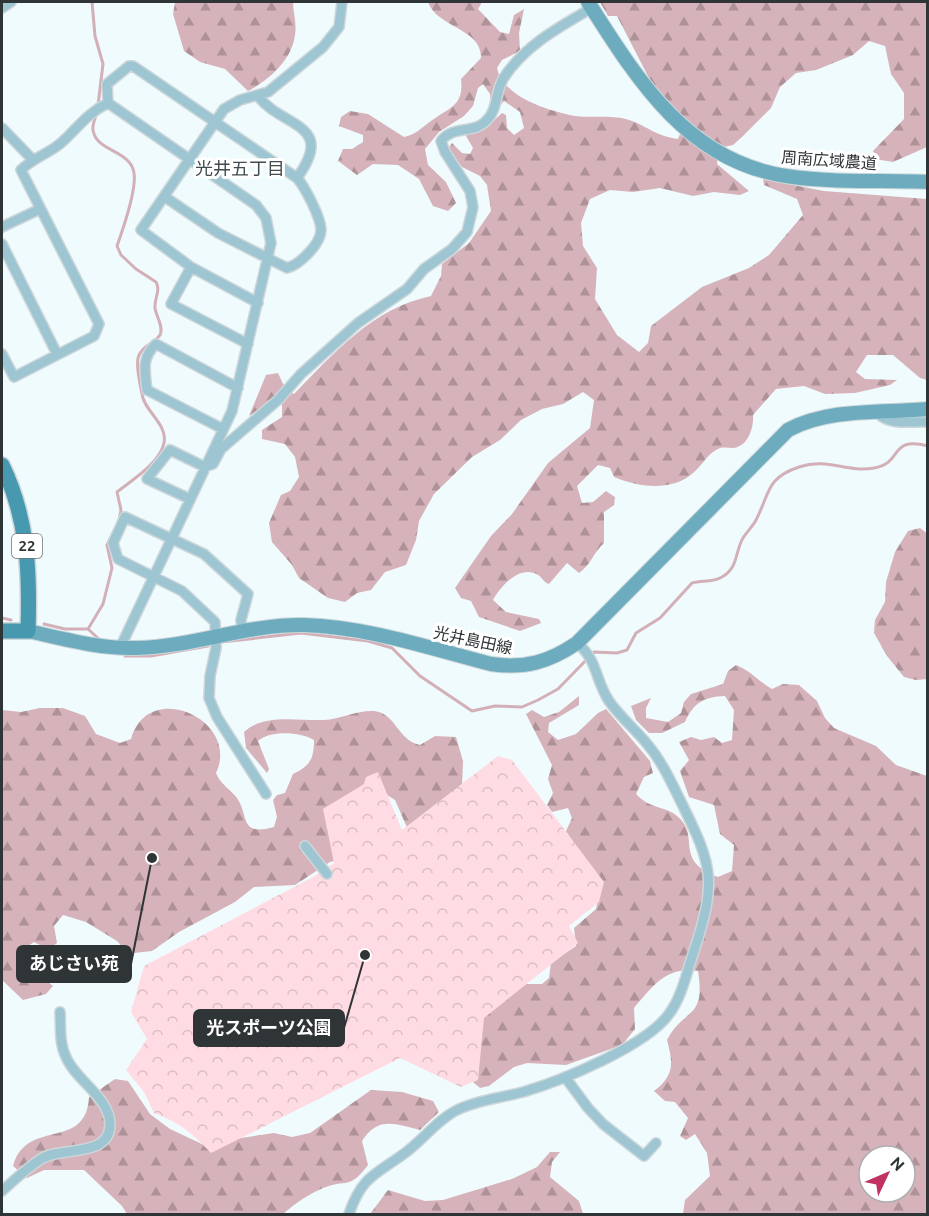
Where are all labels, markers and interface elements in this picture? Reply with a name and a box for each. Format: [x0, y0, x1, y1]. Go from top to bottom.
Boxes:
street label: 周南広域農道 [780, 148, 878, 172]
district label: 光井五丁目 [195, 158, 285, 178]
road number: 22 [12, 534, 42, 558]
street label: 光井島田線 [432, 623, 514, 657]
callout: あじさい苑 [17, 946, 131, 982]
text: あじさい苑 [29, 953, 119, 973]
callout: 光スポーツ公園 [194, 1010, 344, 1046]
text: 光スポーツ公園 [206, 1017, 332, 1037]
north arrow [857, 1144, 917, 1204]
text: N [887, 1153, 908, 1174]

